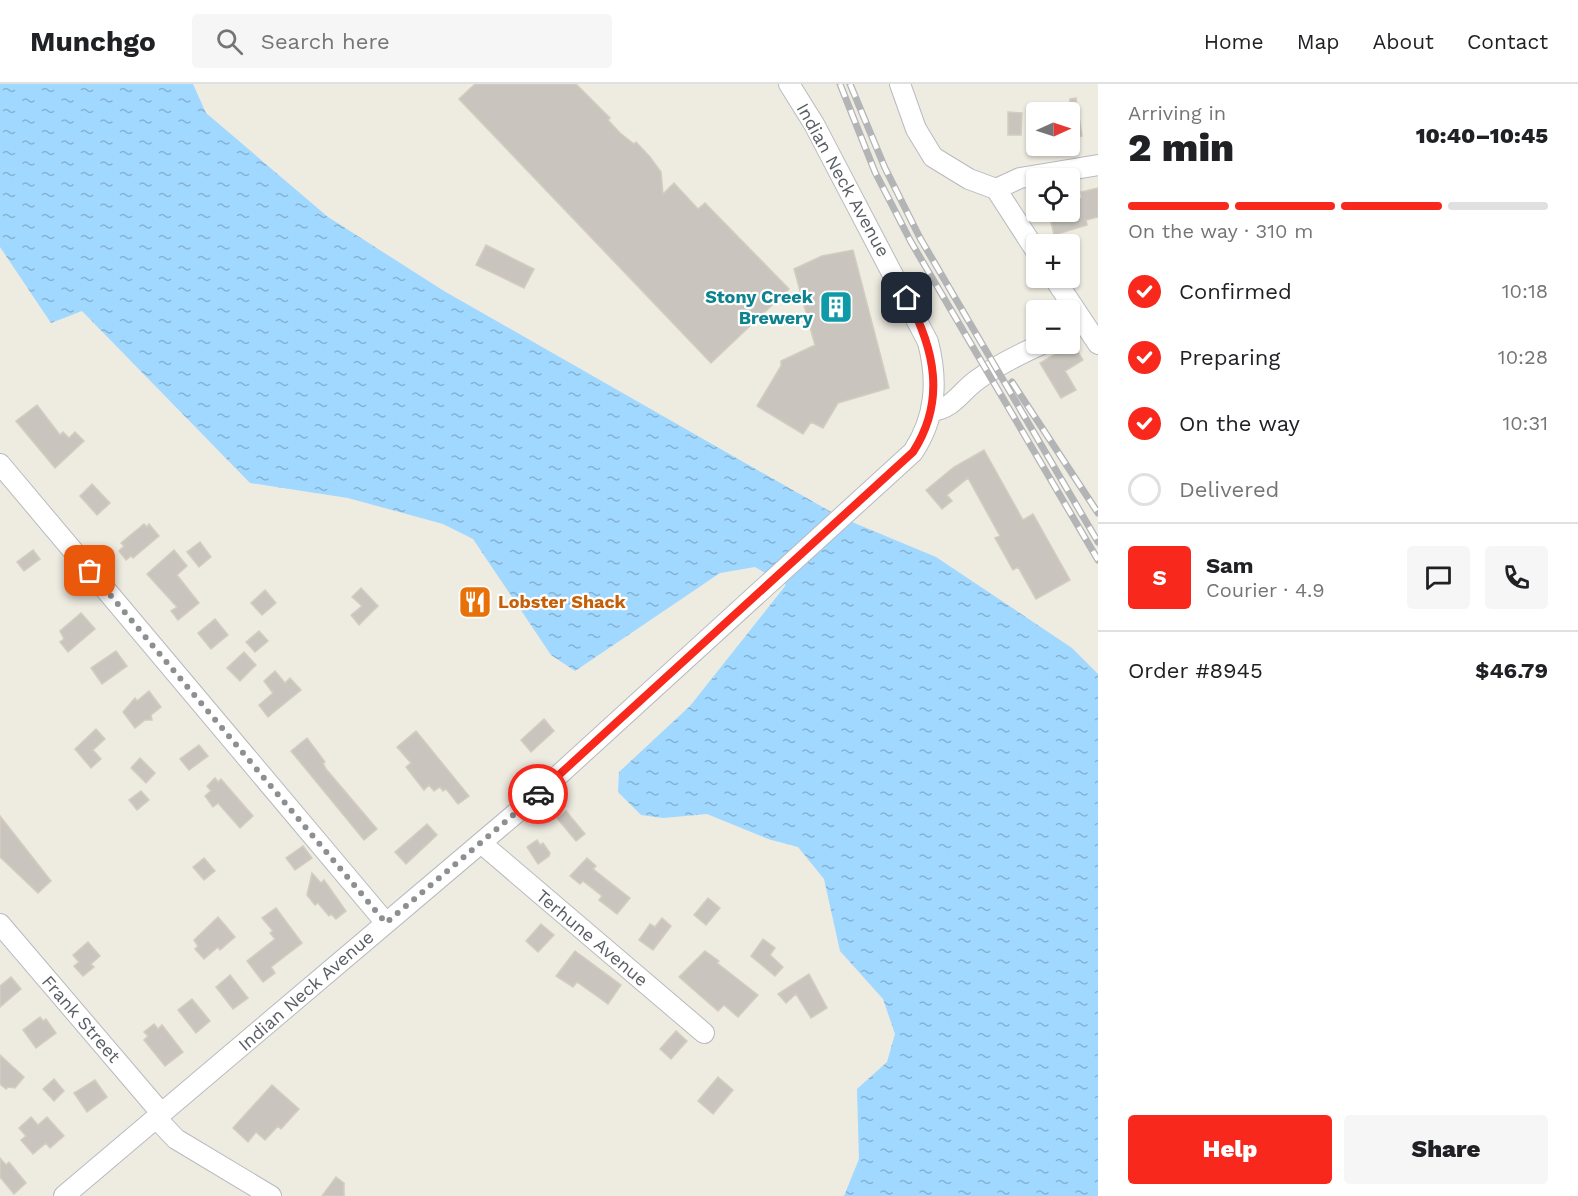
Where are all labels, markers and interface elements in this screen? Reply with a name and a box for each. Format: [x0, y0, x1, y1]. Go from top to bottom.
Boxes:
search box [192, 14, 612, 68]
text: Munchgo [30, 25, 156, 58]
icon: search [213, 25, 246, 58]
text: Search here [261, 29, 390, 54]
text: Home [1204, 29, 1264, 54]
text: Map [1297, 29, 1340, 54]
text: About [1373, 29, 1434, 54]
text: Contact [1467, 29, 1548, 54]
street label: Indian Neck Avenue [792, 99, 894, 260]
text: Arriving in [1128, 101, 1226, 125]
north arrow [1026, 102, 1080, 156]
map controls [1026, 102, 1080, 354]
text: 10:40–10:45 [1416, 123, 1548, 148]
text: 2 min [1128, 125, 1234, 170]
button: locate [1026, 168, 1080, 222]
text: On the way · 310 m [1128, 219, 1313, 243]
button: + [1026, 234, 1080, 288]
pin [881, 272, 932, 323]
icon: check [1128, 275, 1161, 308]
text: Confirmed [1179, 279, 1292, 304]
text: 10:18 [1502, 279, 1548, 303]
icon: home [890, 281, 923, 314]
place label: Stony Creek Brewery [705, 286, 814, 328]
building icon: Stony Creek Brewery [818, 289, 854, 325]
button: − [1026, 300, 1080, 354]
icon: check [1128, 341, 1161, 374]
text: Preparing [1179, 345, 1280, 370]
text: 10:28 [1498, 345, 1548, 369]
icon: check [1128, 407, 1161, 440]
text: On the way [1179, 411, 1300, 436]
text: 10:31 [1502, 411, 1548, 435]
text: Delivered [1179, 477, 1279, 502]
pin [64, 545, 115, 596]
button: chat [1407, 546, 1470, 609]
button: phone [1485, 546, 1548, 609]
text: Sam [1206, 553, 1254, 578]
icon: bag [73, 554, 106, 587]
text: S [1152, 565, 1167, 590]
text: Courier · 4.9 [1206, 578, 1325, 602]
restaurant icon: Lobster Shack [457, 584, 493, 620]
place label: Lobster Shack [498, 591, 627, 612]
text: Order #8945 [1128, 658, 1263, 683]
text: $46.79 [1475, 658, 1548, 683]
courier [508, 764, 568, 824]
icon: car [522, 778, 555, 811]
street label: Terhune Avenue [532, 885, 652, 990]
street label: Indian Neck Avenue [234, 926, 378, 1055]
street label: Frank Street [38, 971, 125, 1067]
button: Help [1128, 1115, 1332, 1184]
button: Share [1344, 1115, 1548, 1184]

